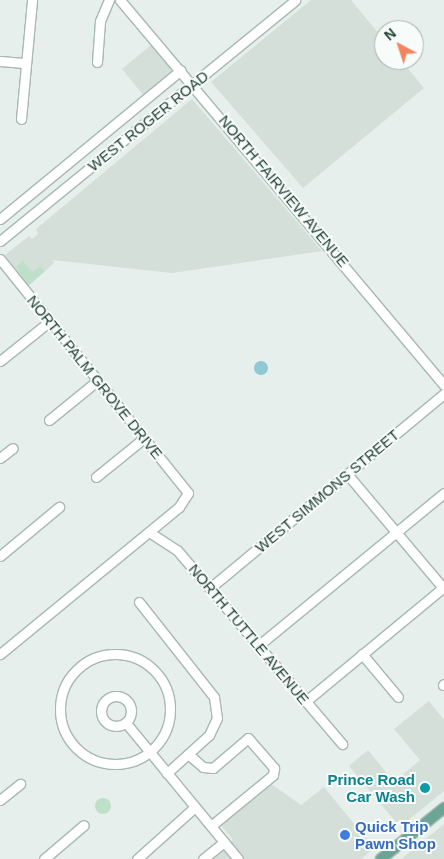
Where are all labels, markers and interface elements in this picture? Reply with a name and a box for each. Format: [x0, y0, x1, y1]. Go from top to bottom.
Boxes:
north arrow [374, 20, 424, 70]
text: N [381, 25, 399, 44]
street label: WEST ROGER ROAD [84, 67, 212, 175]
street label: NORTH FAIRVIEW AVENUE [215, 111, 353, 271]
street label: NORTH PALM GROVE DRIVE [23, 292, 167, 462]
street label: WEST SIMMONS STREET [251, 425, 403, 557]
street label: NORTH TUTTLE AVENUE [185, 560, 313, 708]
place label: Prince Road Car Wash [327, 770, 415, 805]
marker: Prince Road Car Wash [419, 782, 431, 794]
place label: Quick Trip Pawn Shop [355, 817, 436, 852]
marker: Quick Trip Pawn Shop [339, 829, 351, 841]

